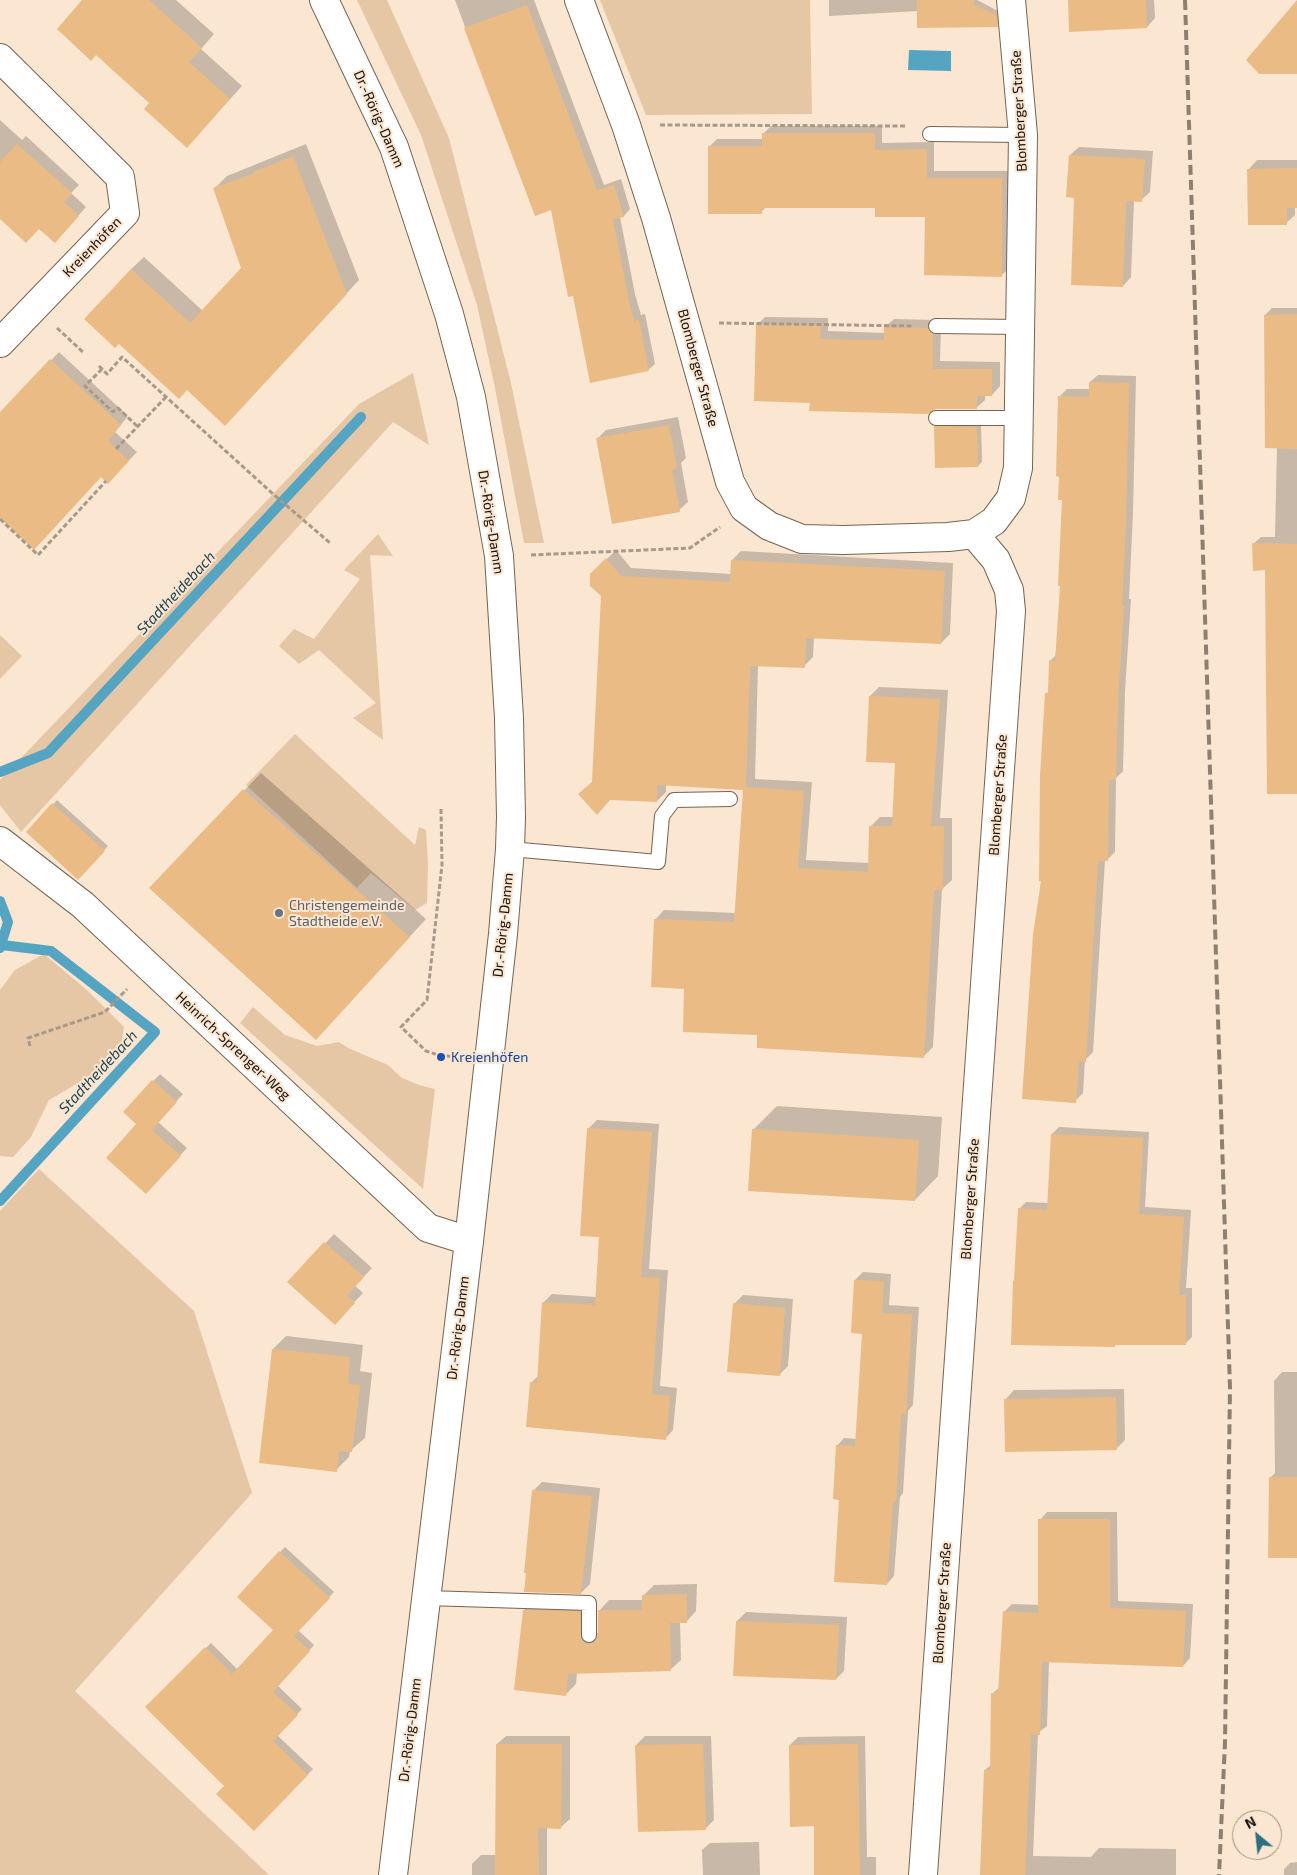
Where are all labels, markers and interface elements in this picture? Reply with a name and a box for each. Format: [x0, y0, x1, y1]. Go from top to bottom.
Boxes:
street label: Blomberger Straße [1007, 50, 1031, 172]
street label: Dr.-Rörig-Damm [350, 68, 408, 170]
street label: Kreienhöfen [59, 213, 125, 281]
street label: Blomberger Straße [674, 307, 722, 429]
street label: Dr.-Rörig-Damm [475, 469, 507, 575]
water label: Stadtheidebach [133, 548, 219, 638]
street label: Blomberger Straße [985, 734, 1011, 856]
street label: Dr.-Rörig-Damm [489, 872, 517, 978]
place label: Christengemeinde Stadtheide e.V. [289, 897, 404, 930]
marker: Christengemeinde Stadtheide e.V. [273, 907, 285, 919]
street label: Heinrich-Sprenger-Weg [172, 989, 294, 1103]
water label: Stadtheidebach [55, 1027, 141, 1117]
place label: Kreienhöfen [451, 1049, 528, 1065]
marker: Kreienhöfen [435, 1051, 447, 1063]
street label: Blomberger Straße [957, 1138, 983, 1260]
street label: Dr.-Rörig-Damm [443, 1275, 473, 1381]
street label: Blomberger Straße [929, 1542, 955, 1664]
street label: Dr.-Rörig-Damm [395, 1677, 425, 1783]
north arrow [1232, 1810, 1282, 1860]
text: N [1242, 1812, 1259, 1832]

